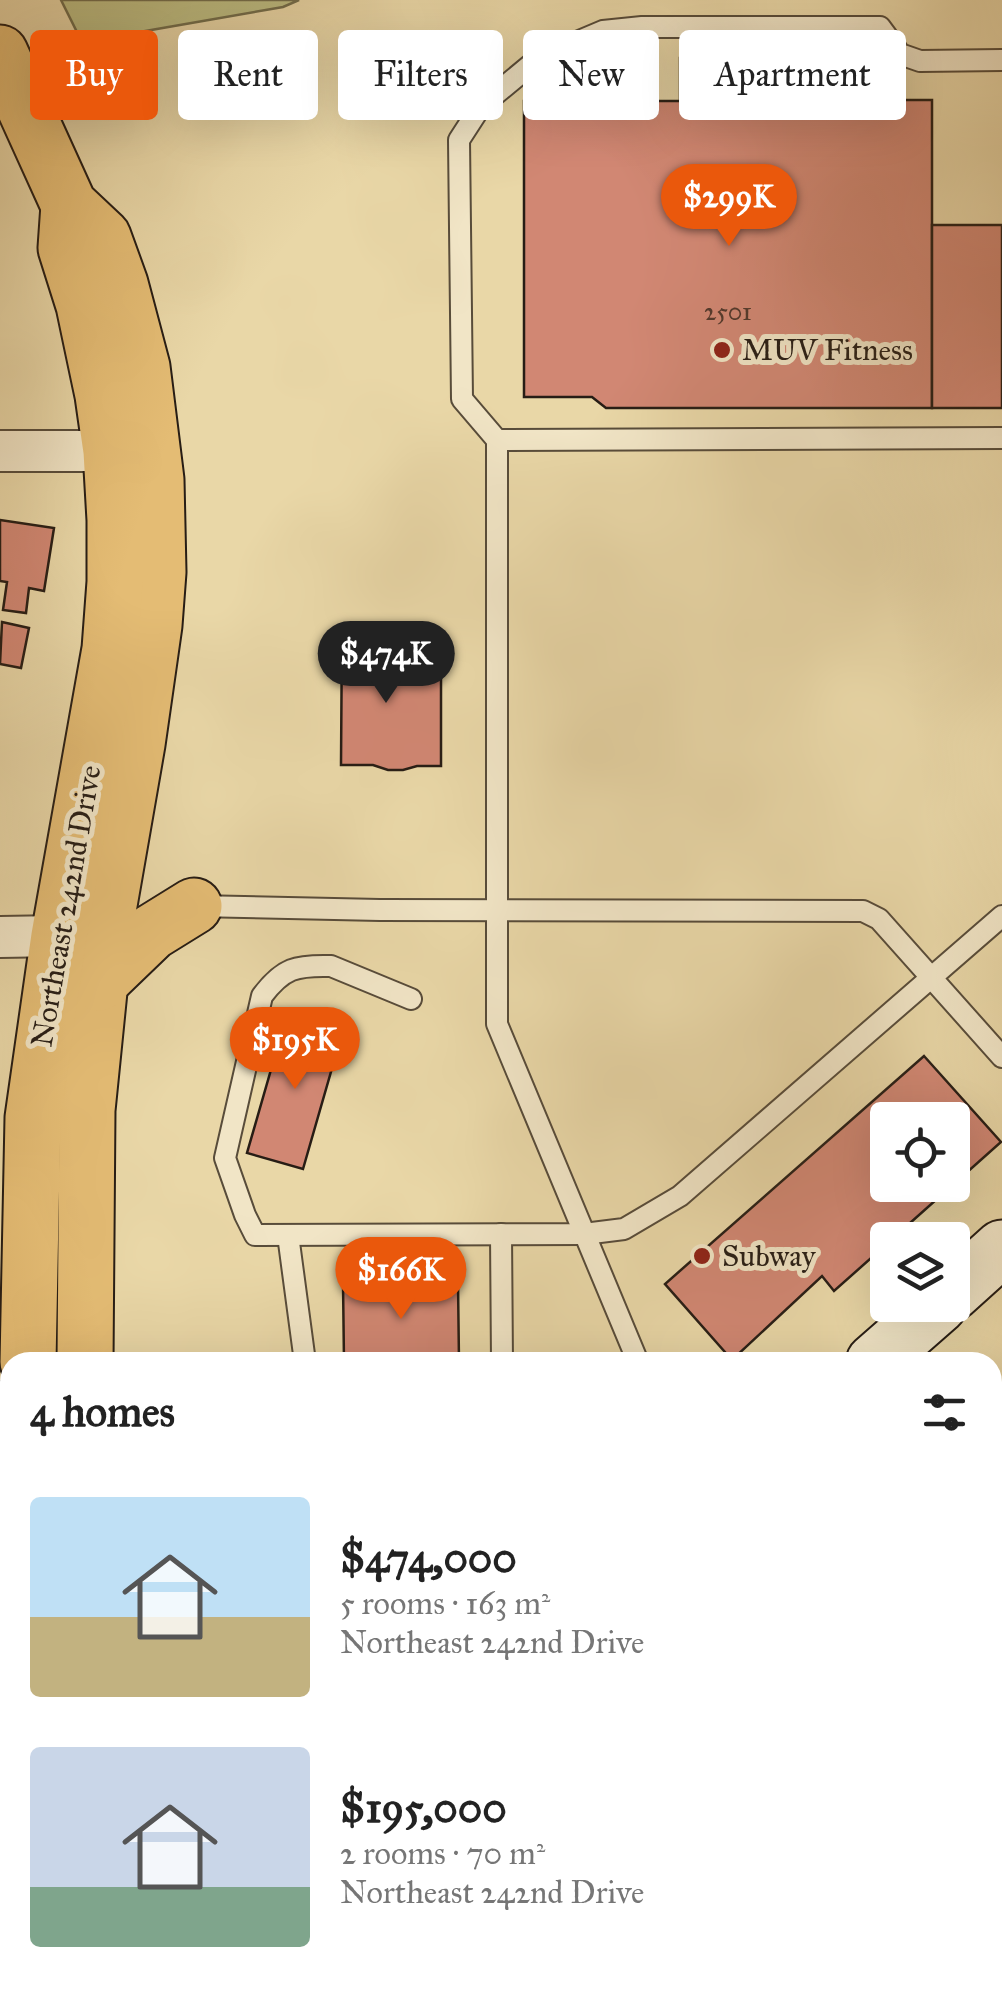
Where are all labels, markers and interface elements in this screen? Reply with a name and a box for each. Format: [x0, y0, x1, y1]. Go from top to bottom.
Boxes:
chip: Buy [30, 30, 158, 120]
chip: Rent [178, 30, 318, 120]
chip: Filters [338, 30, 503, 120]
chip: New [523, 30, 659, 120]
chip: Apartment [679, 30, 906, 120]
pin: $299K [659, 164, 799, 249]
text: $299K [683, 177, 775, 216]
house number: 2501 [704, 296, 752, 327]
place label: MUV Fitness [742, 332, 913, 368]
marker: MUV Fitness [711, 339, 733, 361]
pin: $474K [316, 621, 456, 706]
text: $474K [340, 634, 432, 673]
street label: Northeast 242nd Drive [24, 762, 108, 1050]
pin: $195K [225, 1007, 365, 1092]
text: $195K [252, 1020, 338, 1059]
map controls [870, 1102, 970, 1322]
button: locate [870, 1102, 970, 1202]
button: layers [870, 1222, 970, 1322]
pin: $166K [331, 1237, 471, 1322]
place label: Subway [722, 1238, 816, 1274]
marker: Subway [691, 1245, 713, 1267]
text: $166K [357, 1250, 445, 1289]
icon: filters [917, 1385, 972, 1440]
text: 4 homes [30, 1386, 175, 1438]
text: $474,000 [340, 1532, 517, 1584]
icon: home [110, 1537, 230, 1657]
text: 5 rooms · 163 m² [340, 1584, 550, 1623]
text: Northeast 242nd Drive [340, 1623, 644, 1662]
text: $195,000 [340, 1782, 507, 1834]
icon: home [110, 1787, 230, 1907]
text: 2 rooms · 70 m² [340, 1834, 545, 1873]
text: Northeast 242nd Drive [340, 1873, 644, 1912]

